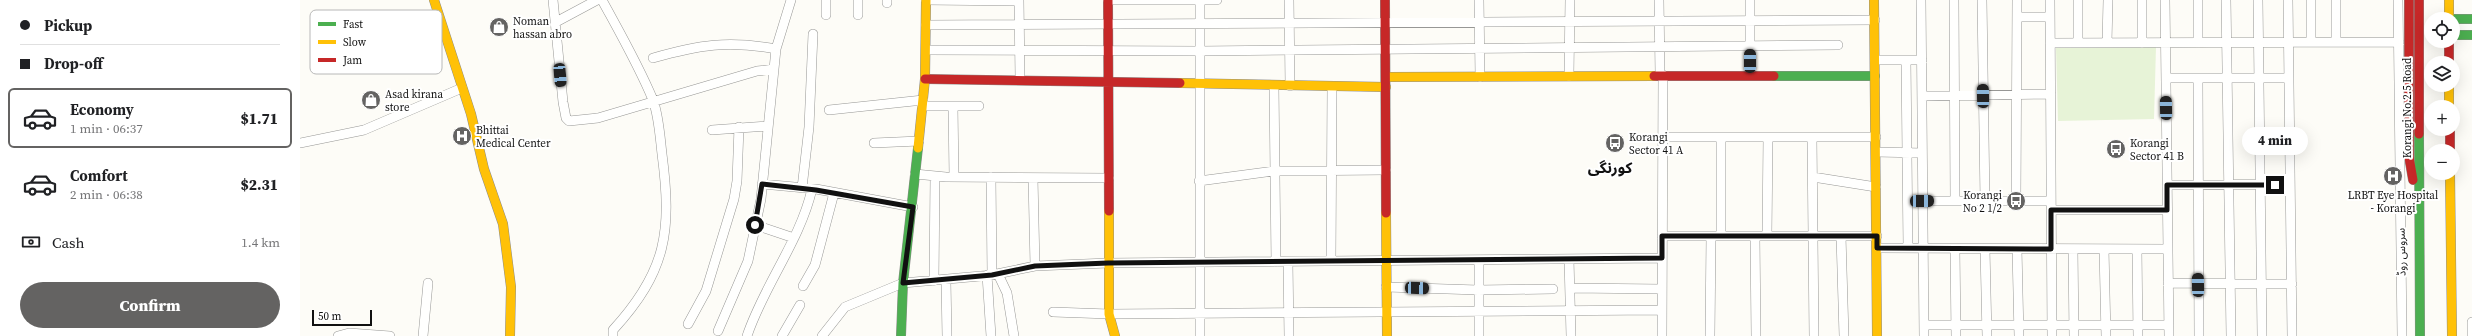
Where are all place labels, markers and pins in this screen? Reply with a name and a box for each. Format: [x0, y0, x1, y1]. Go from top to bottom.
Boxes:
place label: Noman hassan abro [513, 14, 572, 42]
shop icon: Noman hassan abro [488, 16, 510, 38]
place label: Asad kirana store [385, 87, 444, 115]
shop icon: Asad kirana store [360, 89, 382, 111]
place label: Bhittai Medical Center [476, 123, 551, 151]
hospital icon: Bhittai Medical Center [451, 125, 473, 147]
place label: Korangi Sector 41 A [1629, 130, 1684, 158]
bus stop icon: Korangi Sector 41 A [1604, 132, 1626, 154]
place label: Korangi Sector 41 B [2130, 136, 2184, 164]
bus stop icon: Korangi Sector 41 B [2105, 138, 2127, 160]
hospital icon: LRBT Eye Hospital - Korangi [2382, 165, 2404, 187]
place label: Korangi No 2 1/2 [1963, 188, 2002, 216]
place label: LRBT Eye Hospital - Korangi [2348, 188, 2438, 216]
bus stop icon: Korangi No 2 1/2 [2005, 190, 2027, 212]

